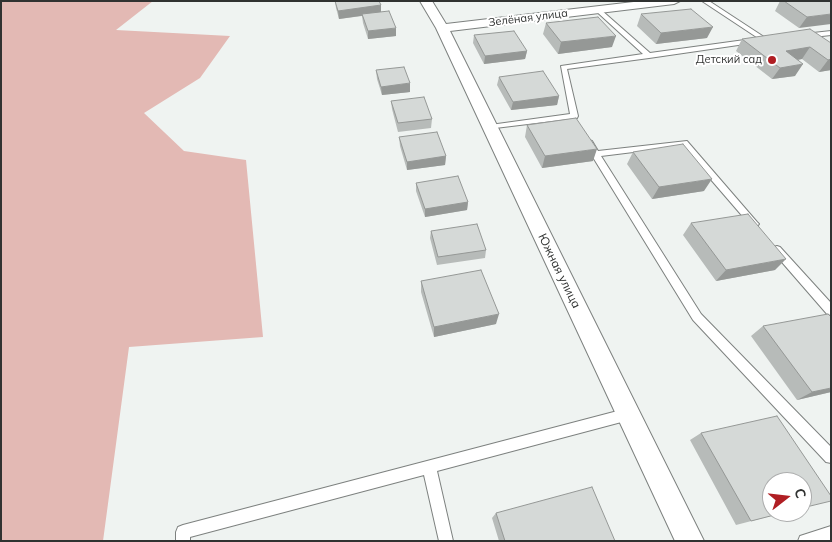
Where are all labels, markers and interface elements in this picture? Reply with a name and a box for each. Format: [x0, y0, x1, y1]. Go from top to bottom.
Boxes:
street label: Зелёная улица [487, 7, 569, 29]
place label: Детский сад [696, 53, 762, 67]
marker: Детский сад [766, 54, 778, 66]
street label: Южная улица [535, 231, 583, 311]
north arrow [762, 472, 812, 522]
text: С [790, 486, 810, 500]

